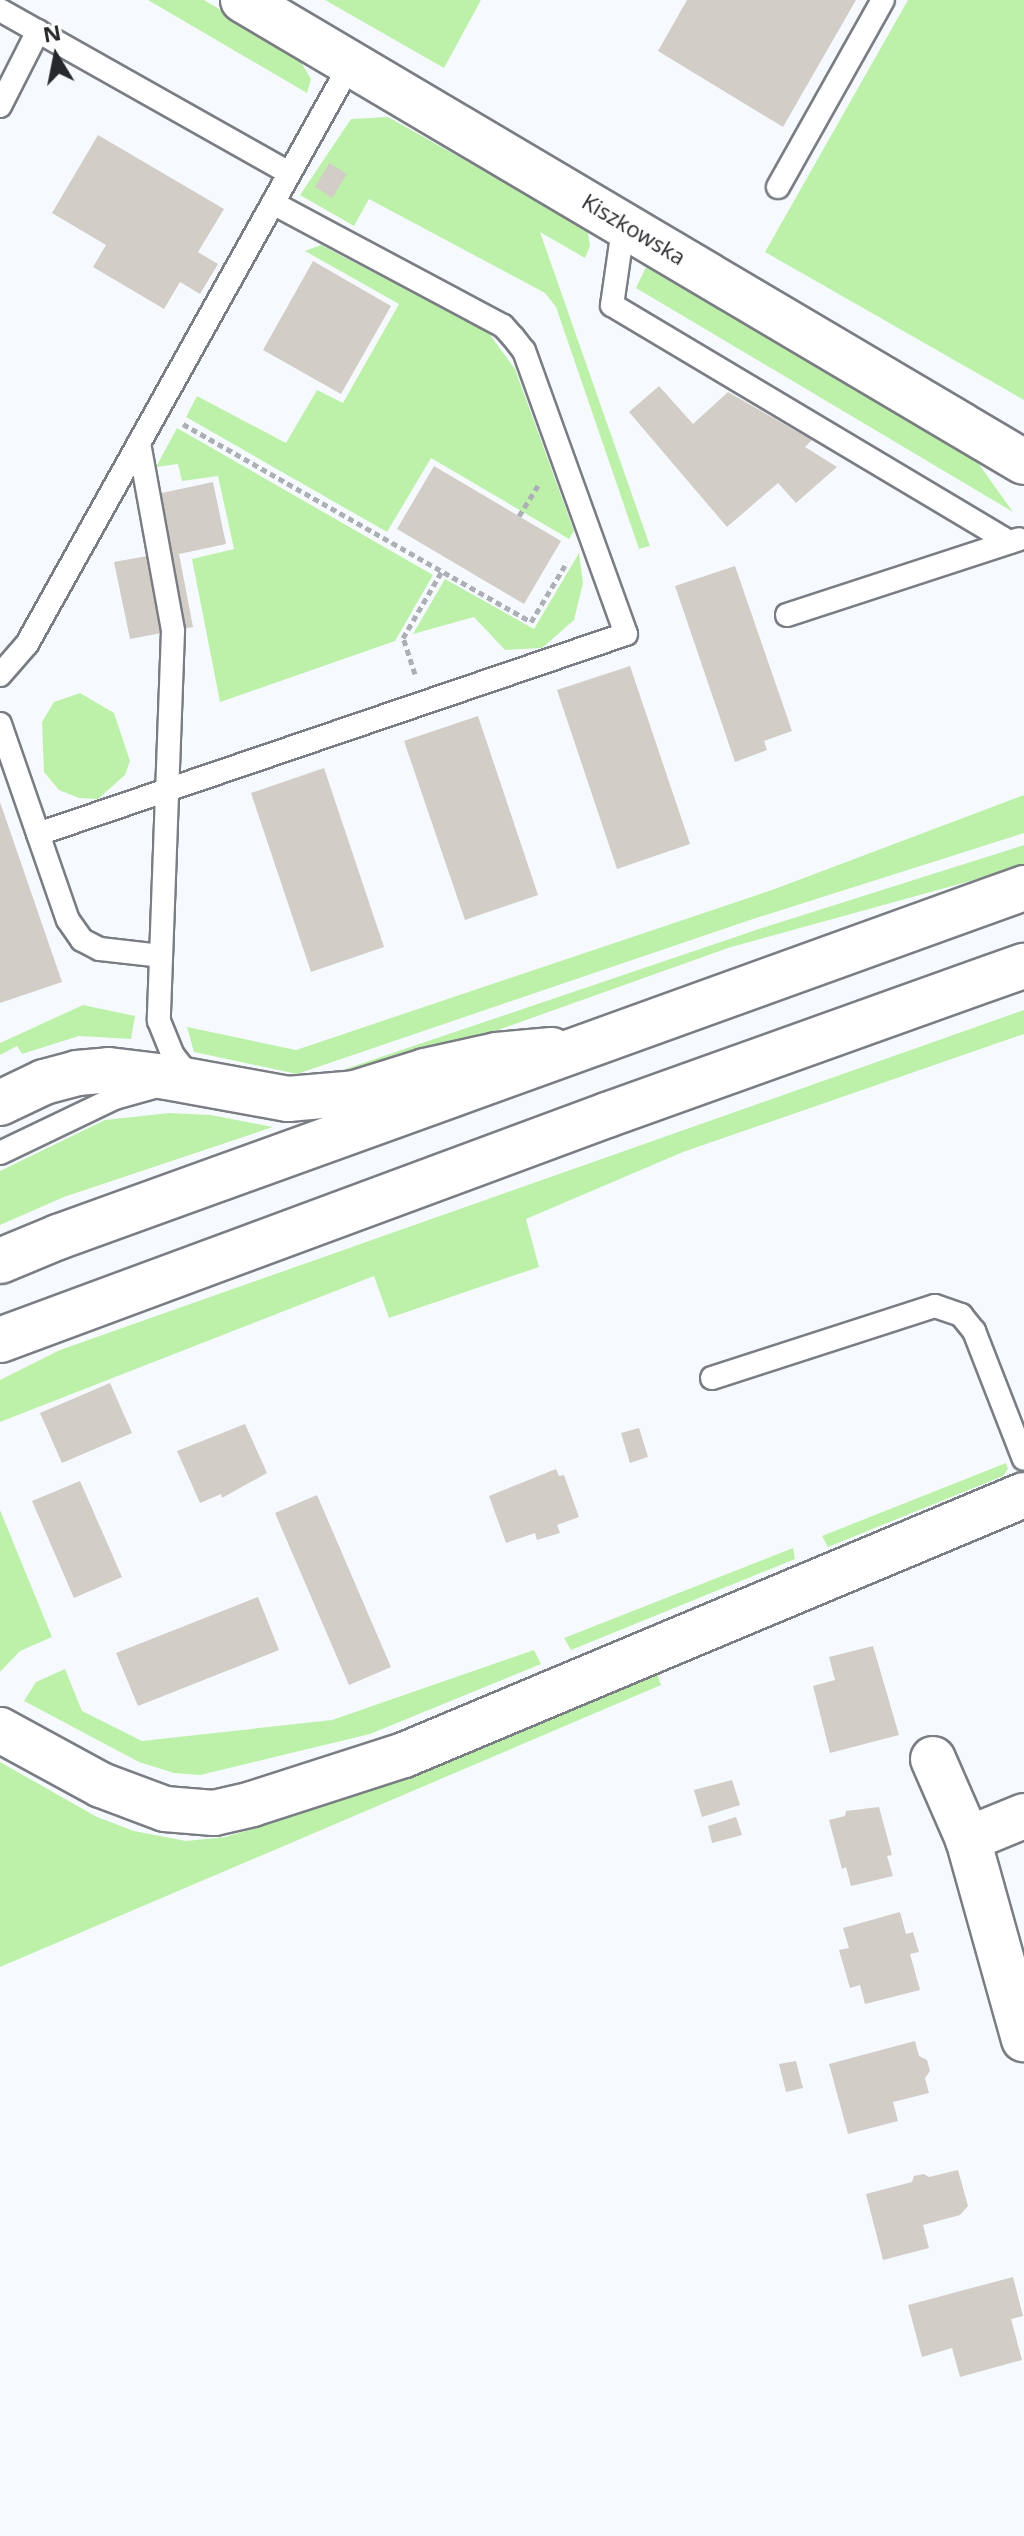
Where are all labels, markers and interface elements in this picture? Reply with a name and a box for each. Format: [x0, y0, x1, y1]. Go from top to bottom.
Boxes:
north arrow [16, 16, 96, 96]
text: N [40, 16, 63, 49]
street label: Kiszkowska [578, 188, 690, 270]

